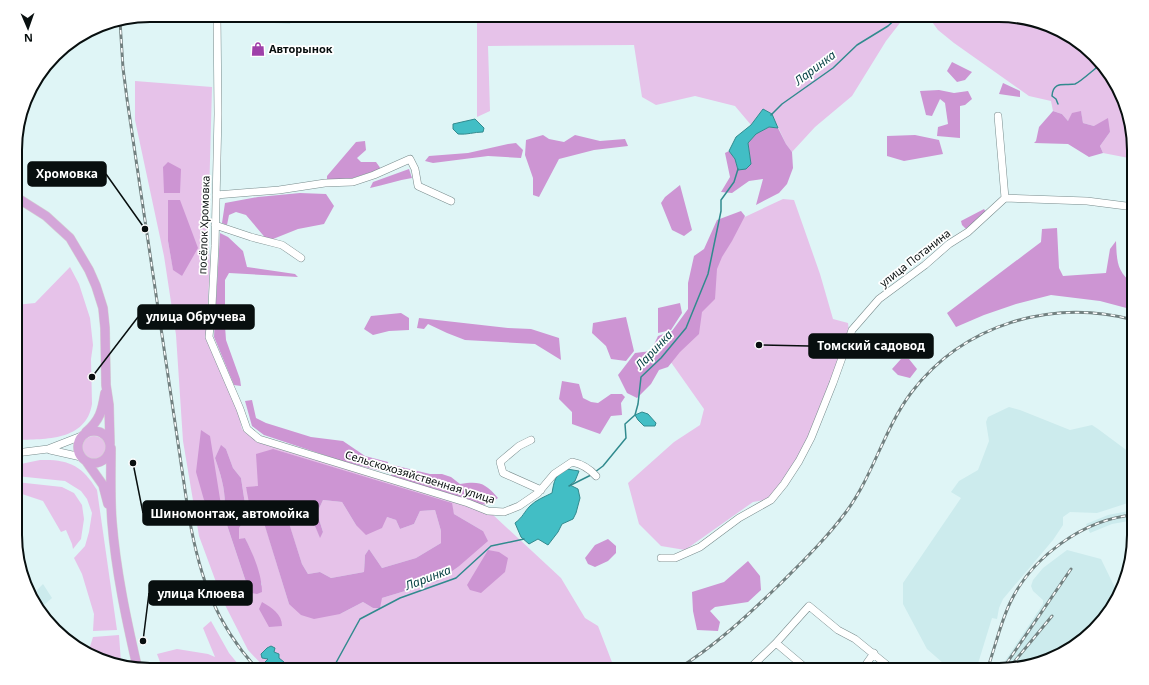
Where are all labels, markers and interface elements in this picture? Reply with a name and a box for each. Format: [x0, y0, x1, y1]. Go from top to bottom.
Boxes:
north arrow [8, 8, 48, 48]
text: N [24, 31, 33, 46]
shop icon: Авторынок [250, 41, 266, 57]
place label: Авторынок [269, 41, 333, 56]
water label: Ларинка [790, 46, 839, 89]
callout: Хромовка [28, 162, 106, 186]
text: Хромовка [36, 165, 98, 182]
street label: посёлок Хромовка [194, 175, 213, 275]
street label: улица Потанина [876, 225, 953, 290]
callout: улица Обручева [138, 305, 254, 329]
text: улица Обручева [145, 308, 246, 325]
water label: Ларинка [630, 326, 676, 374]
callout: Томский садовод [809, 334, 933, 358]
text: Томский садовод [817, 337, 925, 354]
street label: Сельскохозяйственная улица [343, 447, 497, 507]
callout: Шиномонтаж, автомойка [143, 501, 318, 525]
text: Шиномонтаж, автомойка [151, 505, 309, 522]
water label: Ларинка [401, 561, 453, 594]
callout: улица Клюева [149, 581, 252, 605]
text: улица Клюева [156, 585, 245, 602]

